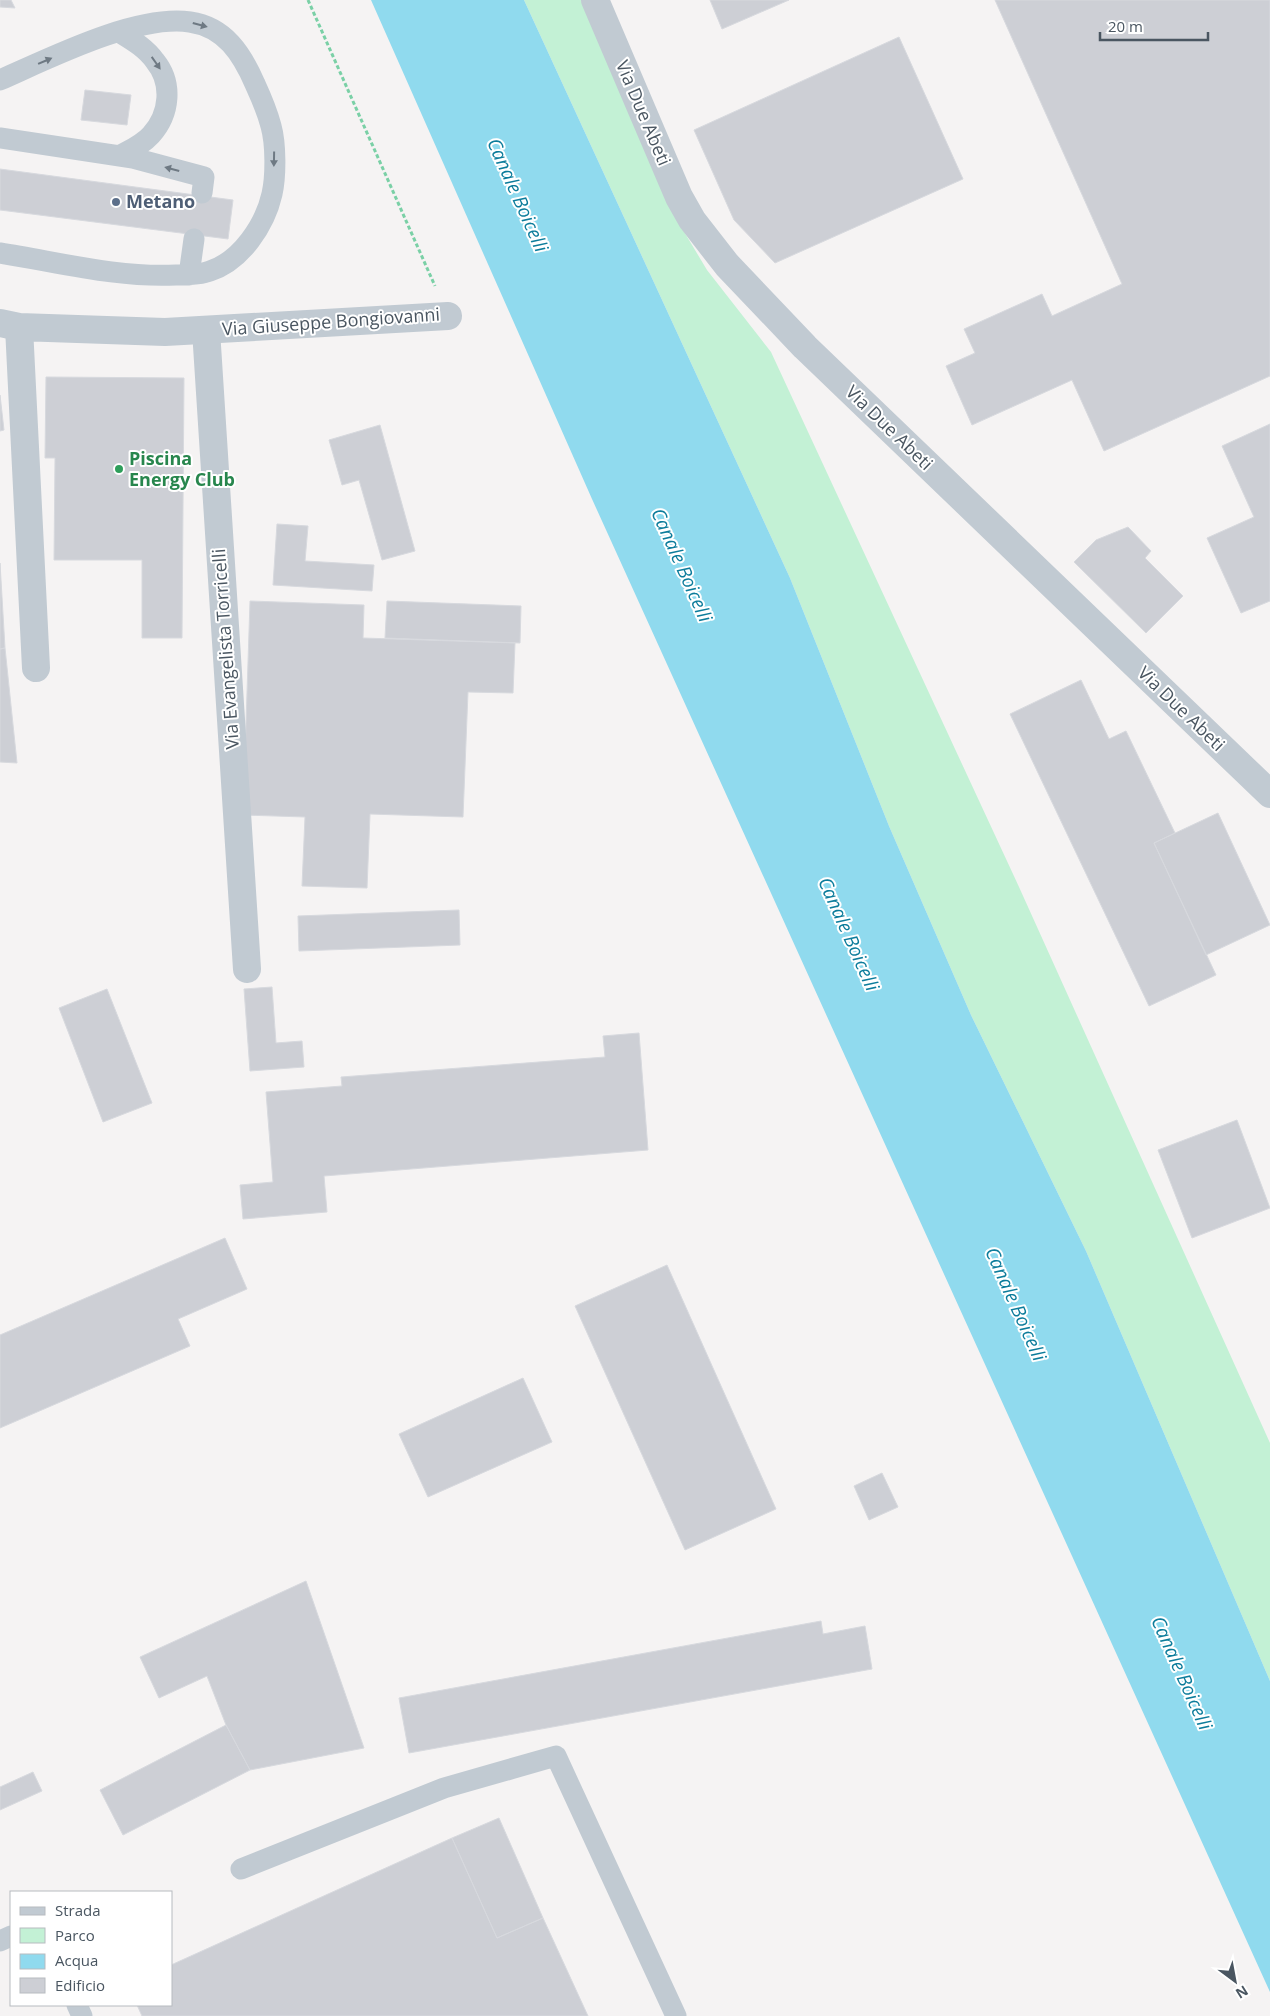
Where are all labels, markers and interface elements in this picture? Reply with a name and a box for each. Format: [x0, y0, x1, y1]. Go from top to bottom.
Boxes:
scale bar [1100, 10, 1208, 42]
text: 20 m [1108, 16, 1143, 36]
one-way arrow [193, 21, 208, 29]
one-way arrow [38, 56, 52, 64]
one-way arrow [151, 56, 161, 70]
street label: Via Due Abeti [611, 56, 677, 169]
water label: Canale Boicelli [481, 134, 555, 257]
one-way arrow [270, 151, 278, 167]
one-way arrow [165, 164, 180, 172]
place label: Metano [126, 189, 195, 213]
marker: Metano [110, 196, 122, 208]
street label: Via Giuseppe Bongiovanni [221, 301, 441, 341]
street label: Via Due Abeti [841, 380, 938, 475]
place label: Piscina Energy Club [129, 446, 235, 491]
marker: Piscina Energy Club [113, 463, 125, 475]
water label: Canale Boicelli [645, 504, 719, 627]
street label: Via Evangelista Torricelli [206, 548, 244, 750]
street label: Via Due Abeti [1133, 661, 1230, 756]
water label: Canale Boicelli [812, 873, 886, 996]
water label: Canale Boicelli [979, 1243, 1053, 1366]
water label: Canale Boicelli [1145, 1612, 1219, 1735]
legend [10, 1891, 172, 2006]
text: Strada [55, 1900, 101, 1920]
text: Parco [55, 1925, 95, 1945]
text: Acqua [55, 1950, 98, 1970]
north arrow [1210, 1956, 1260, 2006]
text: Edificio [55, 1975, 105, 1995]
text: N [1232, 1981, 1252, 2004]

